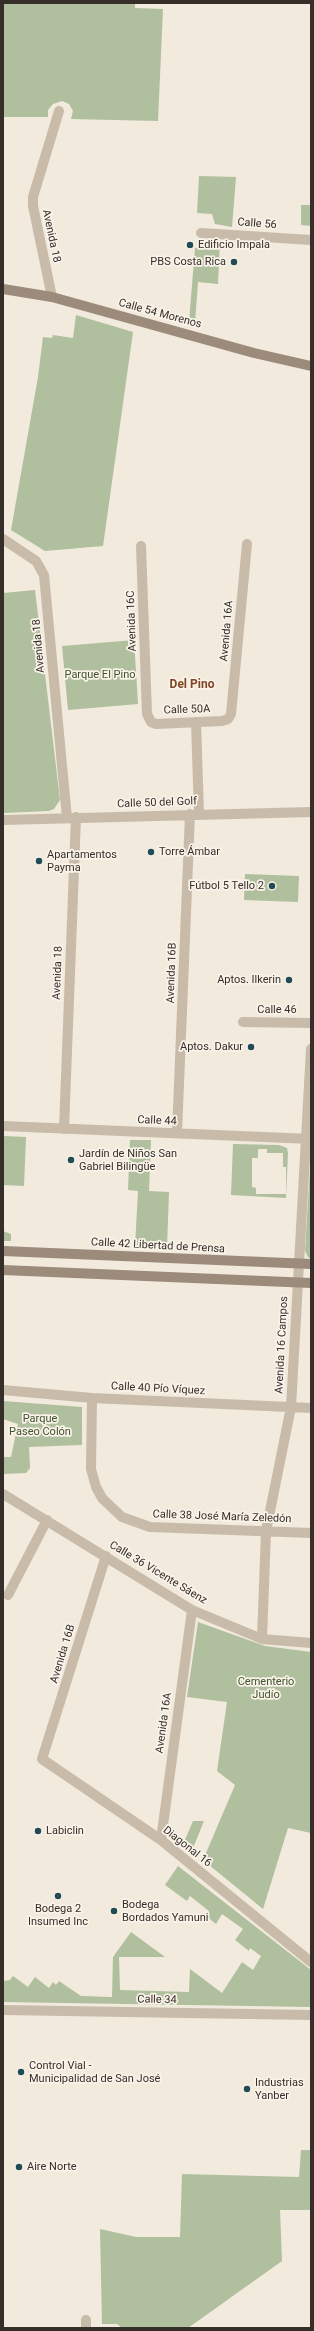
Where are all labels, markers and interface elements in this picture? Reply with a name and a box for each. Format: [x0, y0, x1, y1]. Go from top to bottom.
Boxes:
street label: Avenida 18 [39, 208, 63, 264]
street label: Calle 56 [237, 216, 277, 232]
place label: Edificio Impala [198, 238, 270, 252]
marker: Edificio Impala [185, 240, 195, 250]
place label: PBS Costa Rica [150, 255, 226, 269]
marker: PBS Costa Rica [229, 257, 239, 267]
street label: Calle 54 Morenos [117, 297, 203, 331]
street label: Avenida 16C [124, 590, 140, 652]
street label: Avenida 16A [218, 600, 236, 662]
street label: Avenida 18 [30, 619, 48, 673]
park label: Parque El Pino [65, 668, 135, 682]
district label: Del Pino [170, 678, 214, 692]
street label: Calle 50A [163, 703, 211, 717]
street label: Calle 50 del Golf [117, 795, 197, 811]
place label: Torre Ámbar [159, 845, 220, 859]
marker: Torre Ámbar [146, 847, 156, 857]
place label: Apartamentos Payma [47, 848, 117, 874]
marker: Apartamentos Payma [34, 856, 44, 866]
place label: Fútbol 5 Tello 2 [189, 879, 264, 893]
marker: Fútbol 5 Tello 2 [267, 881, 277, 891]
street label: Avenida 16B [164, 942, 180, 1004]
street label: Avenida 18 [50, 946, 66, 1000]
place label: Aptos. Ilkerin [217, 973, 281, 987]
marker: Aptos. Ilkerin [284, 975, 294, 985]
street label: Calle 46 [257, 1003, 297, 1017]
place label: Aptos. Dakur [180, 1040, 243, 1054]
marker: Aptos. Dakur [246, 1042, 256, 1052]
street label: Calle 44 [137, 1114, 177, 1128]
place label: Jardín de Niños San Gabriel Bilingüe [79, 1147, 177, 1173]
marker: Jardín de Niños San Gabriel Bilingüe [66, 1155, 76, 1165]
street label: Calle 42 Libertad de Prensa [91, 1236, 225, 1256]
street label: Avenida 16 Campos [273, 1296, 291, 1394]
street label: Calle 40 Pío Víquez [111, 1380, 205, 1398]
park label: Parque Paseo Colón [9, 1412, 71, 1438]
street label: Calle 38 José María Zeledón [152, 1508, 292, 1526]
street label: Calle 36 Vicente Sáenz [107, 1539, 209, 1607]
street label: Avenida 16B [48, 1623, 78, 1685]
park label: Cementerio Judío [238, 1675, 294, 1701]
street label: Avenida 16A [153, 1692, 175, 1754]
place label: Labiclin [46, 1824, 84, 1838]
street label: Diagonal 16 [160, 1824, 214, 1870]
marker: Labiclin [33, 1826, 43, 1836]
marker: Bodega 2 Insumed Inc [53, 1891, 63, 1901]
place label: Bodega Bordados Yamuni [122, 1898, 208, 1924]
place label: Bodega 2 Insumed Inc [28, 1902, 88, 1928]
marker: Bodega Bordados Yamuni [109, 1906, 119, 1916]
street label: Calle 34 [137, 1993, 177, 2007]
place label: Control Vial - Municipalidad de San José [29, 2059, 160, 2085]
marker: Control Vial - Municipalidad de San José [16, 2067, 26, 2077]
place label: Industrias Yanber [255, 2076, 304, 2102]
marker: Industrias Yanber [242, 2084, 252, 2094]
place label: Aire Norte [27, 2160, 77, 2174]
marker: Aire Norte [14, 2162, 24, 2172]

